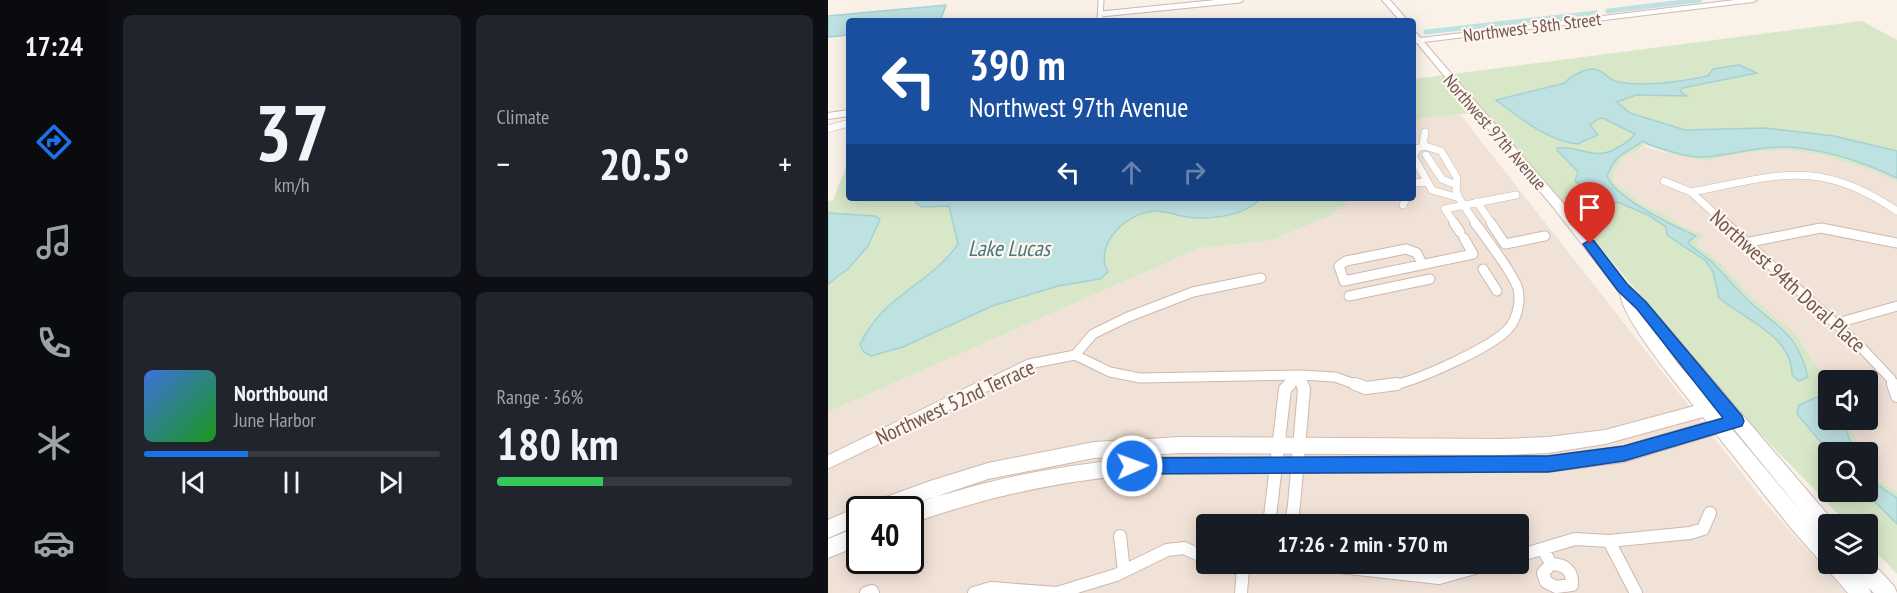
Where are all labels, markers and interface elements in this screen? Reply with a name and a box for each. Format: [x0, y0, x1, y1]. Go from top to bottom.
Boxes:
street label: Northwest 58th Street [1462, 7, 1602, 47]
text: 17:24 [25, 29, 83, 63]
text: 390 m [969, 37, 1066, 92]
icon: left [870, 42, 948, 120]
street label: Northwest 97th Avenue [1438, 69, 1552, 195]
text: 37 [254, 82, 329, 183]
text: Northwest 97th Avenue [969, 90, 1188, 124]
text: Climate [497, 104, 549, 130]
icon: directions [33, 121, 75, 163]
text: 20.5° [599, 134, 689, 192]
text: − [497, 142, 510, 185]
text: + [778, 142, 792, 185]
icon: left [1052, 156, 1085, 189]
icon: ahead [1115, 156, 1148, 189]
icon: right [1178, 156, 1211, 189]
text: km/h [274, 172, 309, 198]
pin [1564, 182, 1615, 244]
icon: arrive [1573, 191, 1606, 224]
street label: Northwest 94th Doral Place [1705, 204, 1871, 358]
icon: music [33, 221, 75, 263]
water label: Lake Lucas [968, 234, 1053, 262]
icon: phone [33, 322, 75, 364]
street label: Northwest 52nd Terrace [871, 353, 1039, 451]
map controls [1818, 370, 1878, 574]
button: sound [1818, 370, 1878, 430]
text: Northbound [234, 379, 328, 407]
text: Range · 36% [497, 384, 583, 410]
text: June Harbor [234, 407, 316, 433]
text: 180 km [497, 414, 619, 472]
icon: climate [33, 422, 75, 464]
position arrow [1100, 434, 1164, 498]
button: search [1818, 442, 1878, 502]
icon: previous [177, 466, 210, 499]
icon: pause [275, 466, 308, 499]
icon: next [374, 466, 407, 499]
speed limit sign: 40 [846, 496, 924, 574]
button: layers [1818, 514, 1878, 574]
icon: car [33, 522, 75, 564]
text: 17:26 · 2 min · 570 m [1277, 530, 1448, 558]

